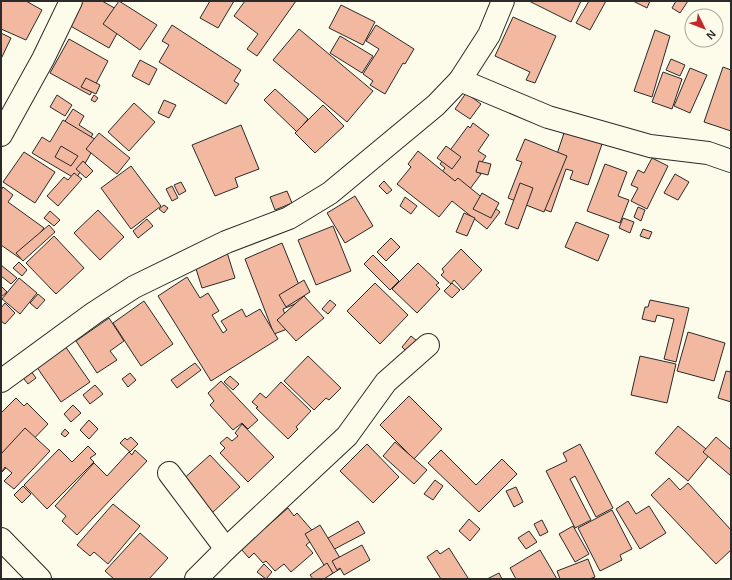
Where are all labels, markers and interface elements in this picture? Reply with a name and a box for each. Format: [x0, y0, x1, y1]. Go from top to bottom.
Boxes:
north arrow [684, 8, 724, 48]
text: N [704, 28, 718, 42]

